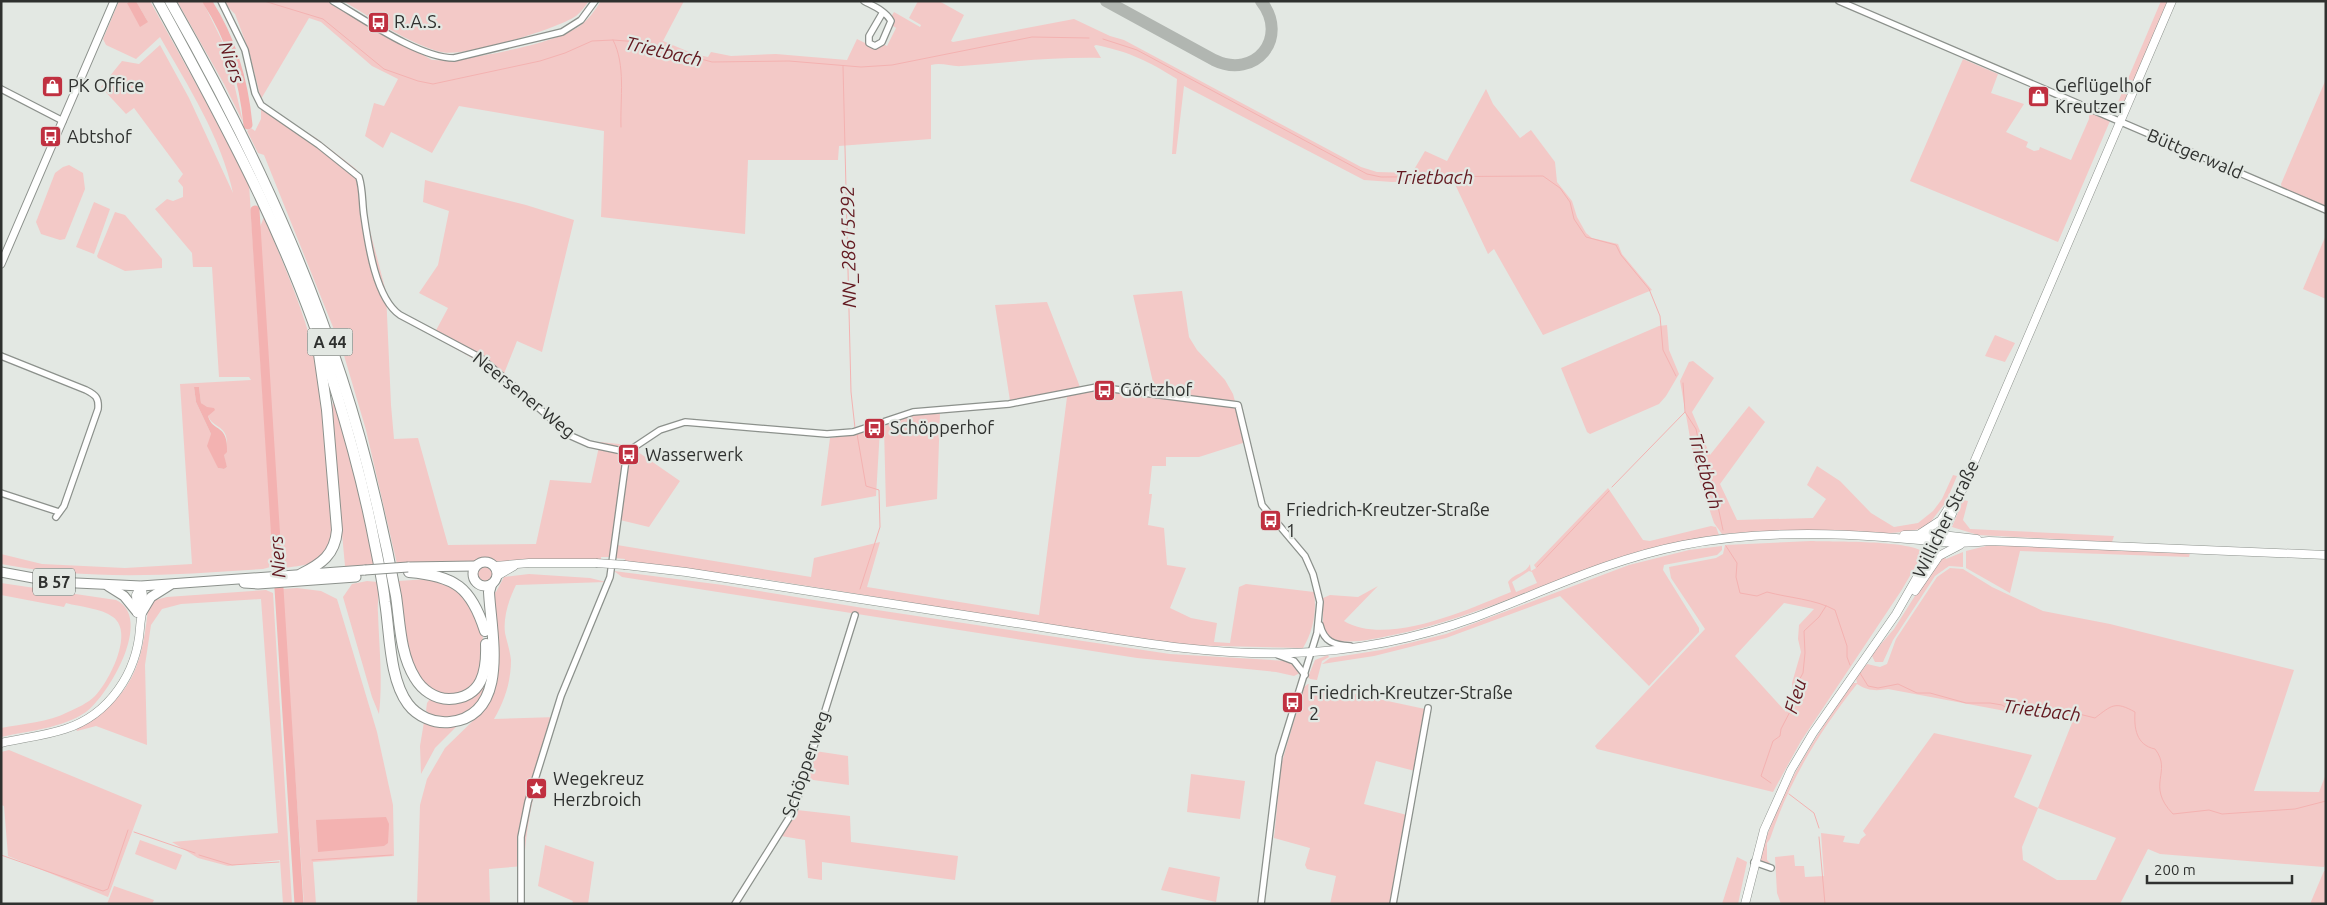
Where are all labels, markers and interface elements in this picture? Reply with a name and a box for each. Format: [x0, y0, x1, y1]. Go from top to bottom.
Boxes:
bus stop icon: R.A.S. [366, 10, 390, 34]
place label: R.A.S. [394, 11, 441, 31]
water label: Trietbach [623, 31, 705, 71]
water label: Niers [215, 38, 249, 86]
shop icon: PK Office [40, 74, 64, 98]
place label: PK Office [68, 75, 144, 95]
place label: Geflügelhof Kreutzer [2055, 75, 2152, 116]
shop icon: Geflügelhof Kreutzer [2027, 84, 2051, 108]
street label: Büttgerwald [2145, 124, 2246, 182]
bus stop icon: Abtshof [39, 125, 63, 149]
place label: Abtshof [67, 126, 132, 146]
water label: Trietbach [1395, 166, 1473, 188]
water label: NN_28615292 [836, 185, 860, 308]
road number: A 44 [308, 328, 352, 356]
street label: Neersener Weg [470, 347, 580, 441]
bus stop icon: Görtzhof [1092, 378, 1116, 402]
place label: Görtzhof [1120, 379, 1192, 399]
bus stop icon: Schöpperhof [862, 416, 886, 440]
place label: Schöpperhof [890, 417, 994, 437]
water label: Trietbach [1685, 430, 1727, 512]
bus stop icon: Wasserwerk [617, 443, 641, 467]
place label: Wasserwerk [645, 444, 743, 464]
street label: Willicher Straße [1908, 457, 1982, 581]
place label: Friedrich-Kreutzer-Straße 1 [1286, 499, 1490, 540]
bus stop icon: Friedrich-Kreutzer-Straße 1 [1258, 508, 1282, 532]
water label: Niers [265, 535, 289, 579]
road number: B 57 [33, 568, 75, 596]
water label: Fleu [1779, 676, 1811, 716]
place label: Friedrich-Kreutzer-Straße 2 [1309, 682, 1513, 723]
bus stop icon: Friedrich-Kreutzer-Straße 2 [1281, 691, 1305, 715]
water label: Trietbach [2002, 694, 2082, 726]
street label: Schöpperweg [778, 708, 833, 819]
place label: Wegekreuz Herzbroich [553, 768, 644, 809]
place icon: Wegekreuz Herzbroich [525, 777, 549, 801]
scale bar [2147, 852, 2292, 884]
text: 200 m [2154, 861, 2196, 878]

